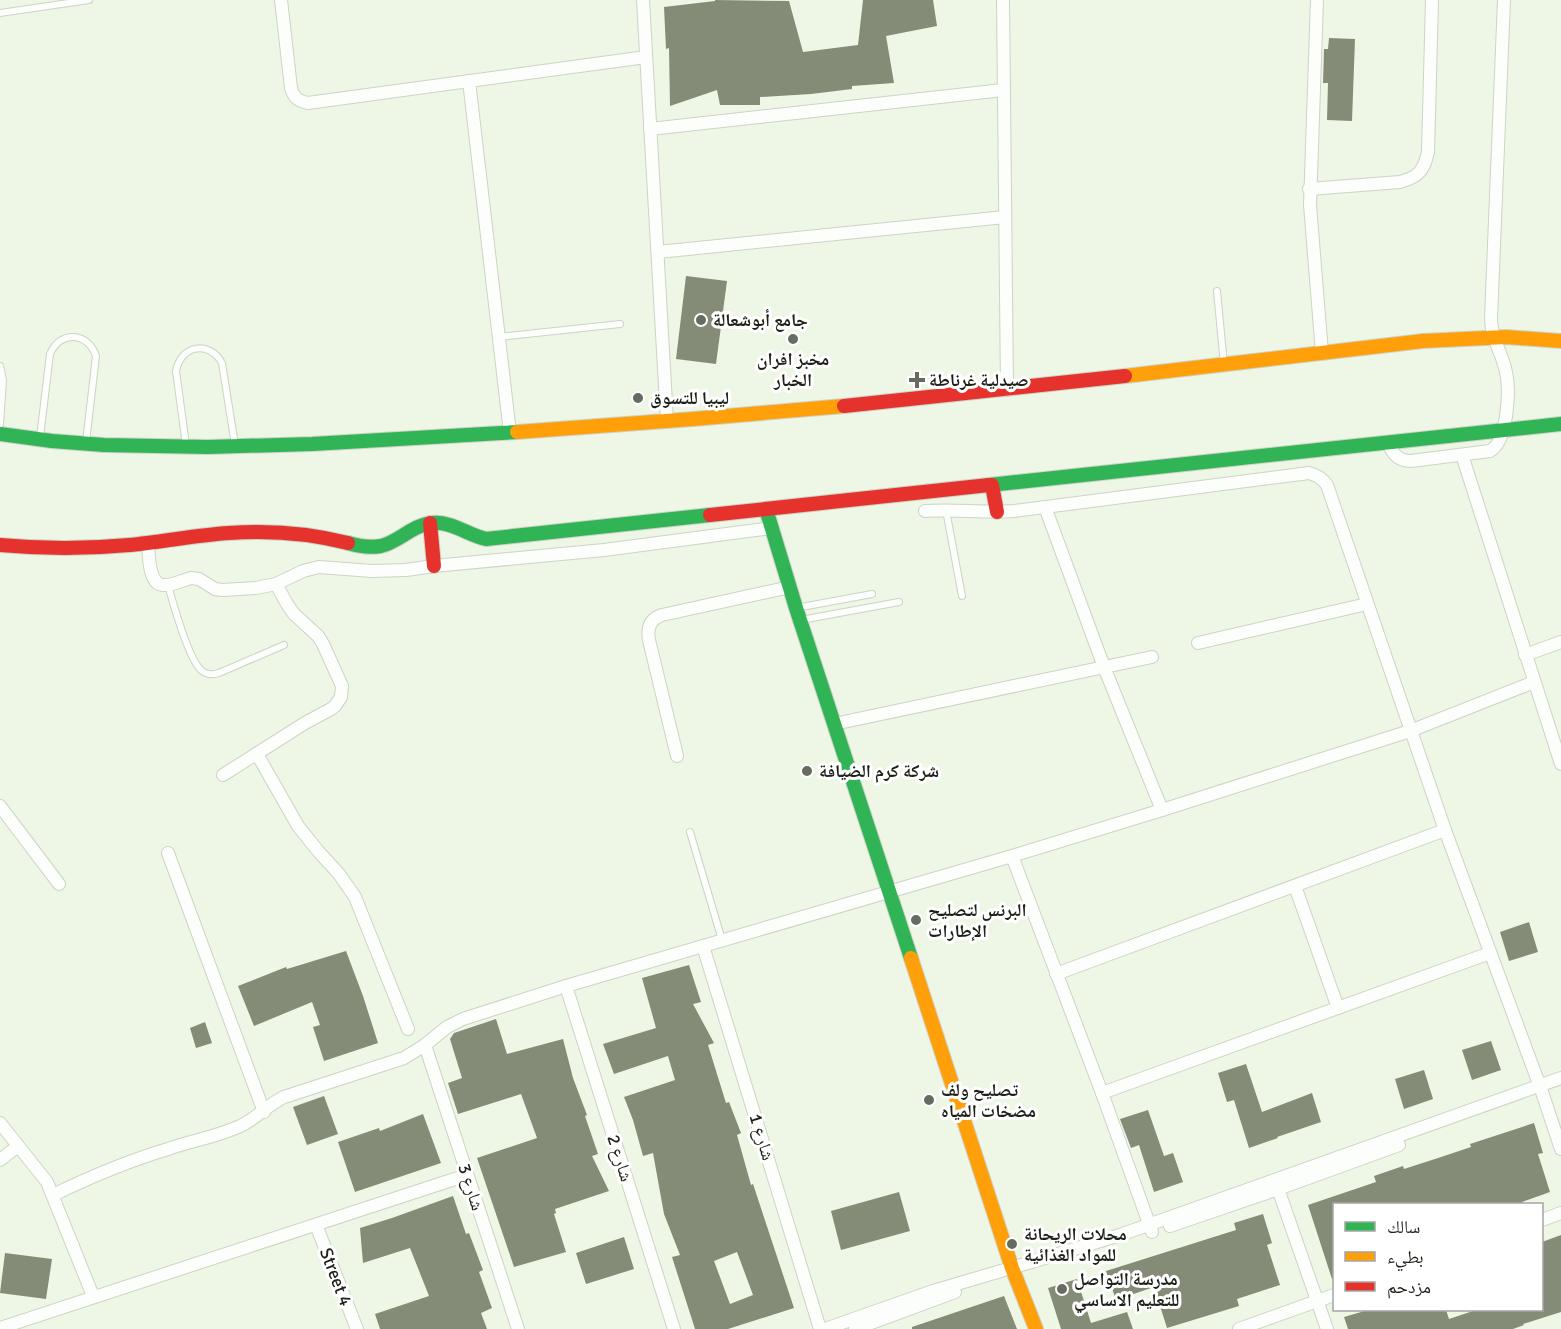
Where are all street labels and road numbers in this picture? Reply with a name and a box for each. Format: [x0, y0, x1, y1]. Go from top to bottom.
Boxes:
street label: شارع 1 [744, 1111, 780, 1163]
street label: شارع 2 [602, 1132, 638, 1184]
street label: شارع 3 [453, 1161, 489, 1213]
street label: Street 4 [315, 1245, 357, 1309]

